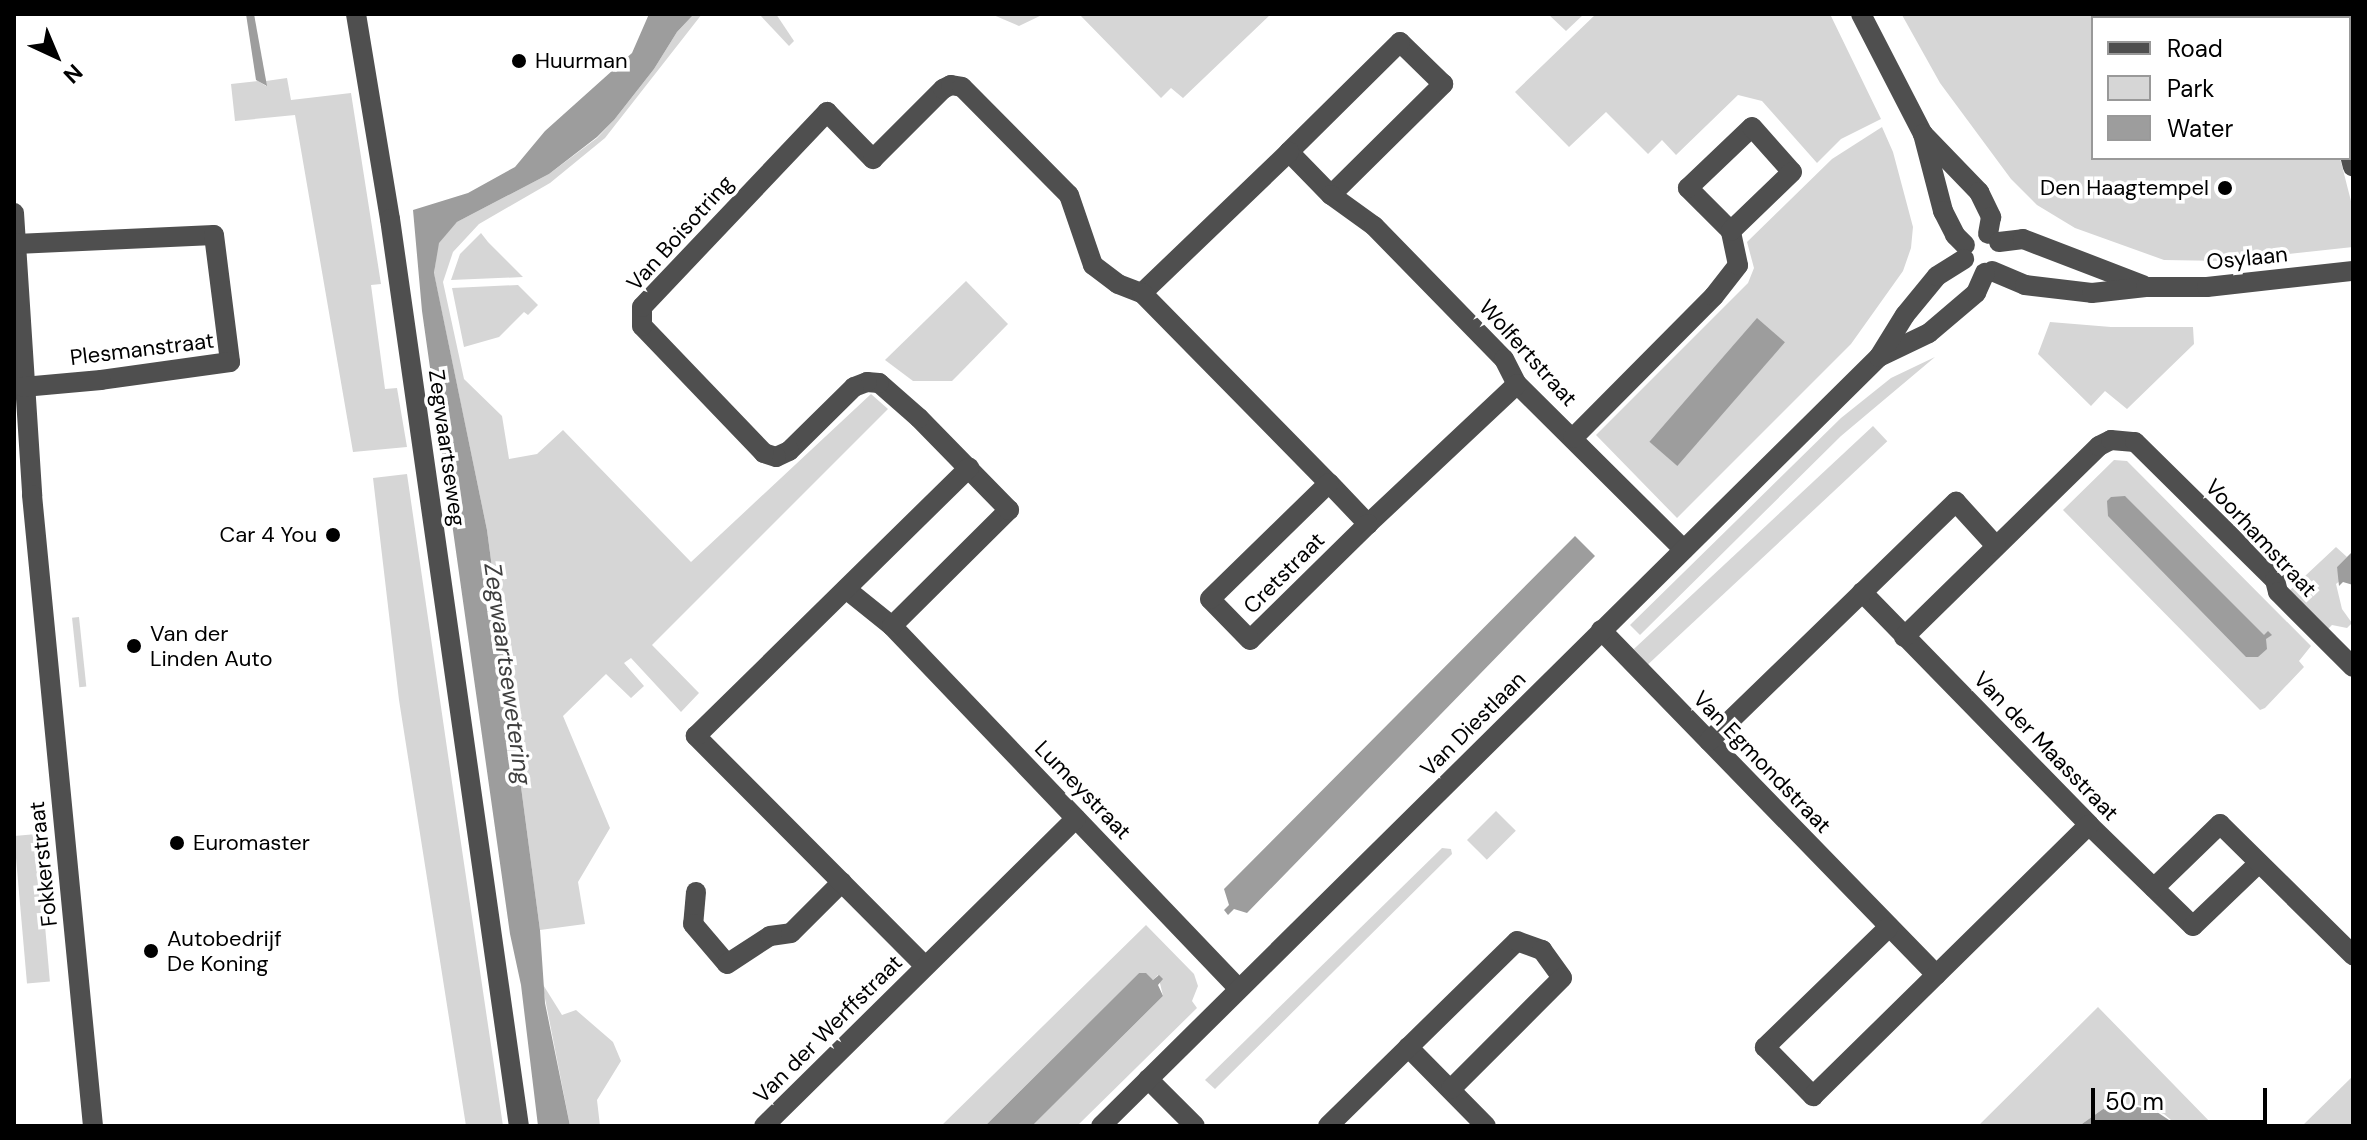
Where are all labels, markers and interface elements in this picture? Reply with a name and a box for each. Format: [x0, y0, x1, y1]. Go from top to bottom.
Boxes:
north arrow [16, 16, 96, 96]
legend [2091, 16, 2351, 160]
text: Road [2167, 33, 2223, 64]
place label: Huurman [535, 48, 628, 74]
marker: Huurman [510, 52, 528, 70]
text: N [57, 58, 89, 90]
text: Park [2167, 73, 2214, 104]
text: Water [2167, 113, 2233, 144]
street label: Van Boisotring [621, 170, 739, 296]
place label: Den Haagtempel [2040, 175, 2209, 201]
marker: Den Haagtempel [2216, 179, 2234, 197]
street label: Osylaan [2205, 241, 2289, 275]
street label: Wolfertstraat [1473, 294, 1583, 412]
street label: Plesmanstraat [68, 327, 216, 371]
street label: Zegwaartseweg [423, 368, 471, 528]
street label: Voorhamstraat [2200, 474, 2322, 602]
place label: Car 4 You [220, 522, 317, 548]
marker: Car 4 You [324, 526, 342, 544]
street label: Cretstraat [1238, 527, 1330, 619]
water label: Zegwaartsewetering [478, 561, 538, 787]
place label: Van der Linden Auto [150, 620, 273, 672]
marker: Van der Linden Auto [125, 637, 143, 655]
street label: Van Diestlaan [1415, 666, 1531, 782]
street label: Van der Maasstraat [1968, 666, 2124, 826]
street label: Van Egmondstraat [1687, 685, 1837, 839]
street label: Lumeystraat [1029, 735, 1137, 845]
street label: Fokkerstraat [23, 800, 63, 928]
place label: Euromaster [193, 830, 310, 856]
marker: Euromaster [168, 834, 186, 852]
place label: Autobedrijf De Koning [167, 925, 282, 976]
marker: Autobedrijf De Koning [142, 942, 160, 960]
street label: Van der Werffstraat [748, 949, 908, 1109]
scale bar [2095, 1072, 2271, 1122]
text: 50 m [2105, 1086, 2164, 1117]

